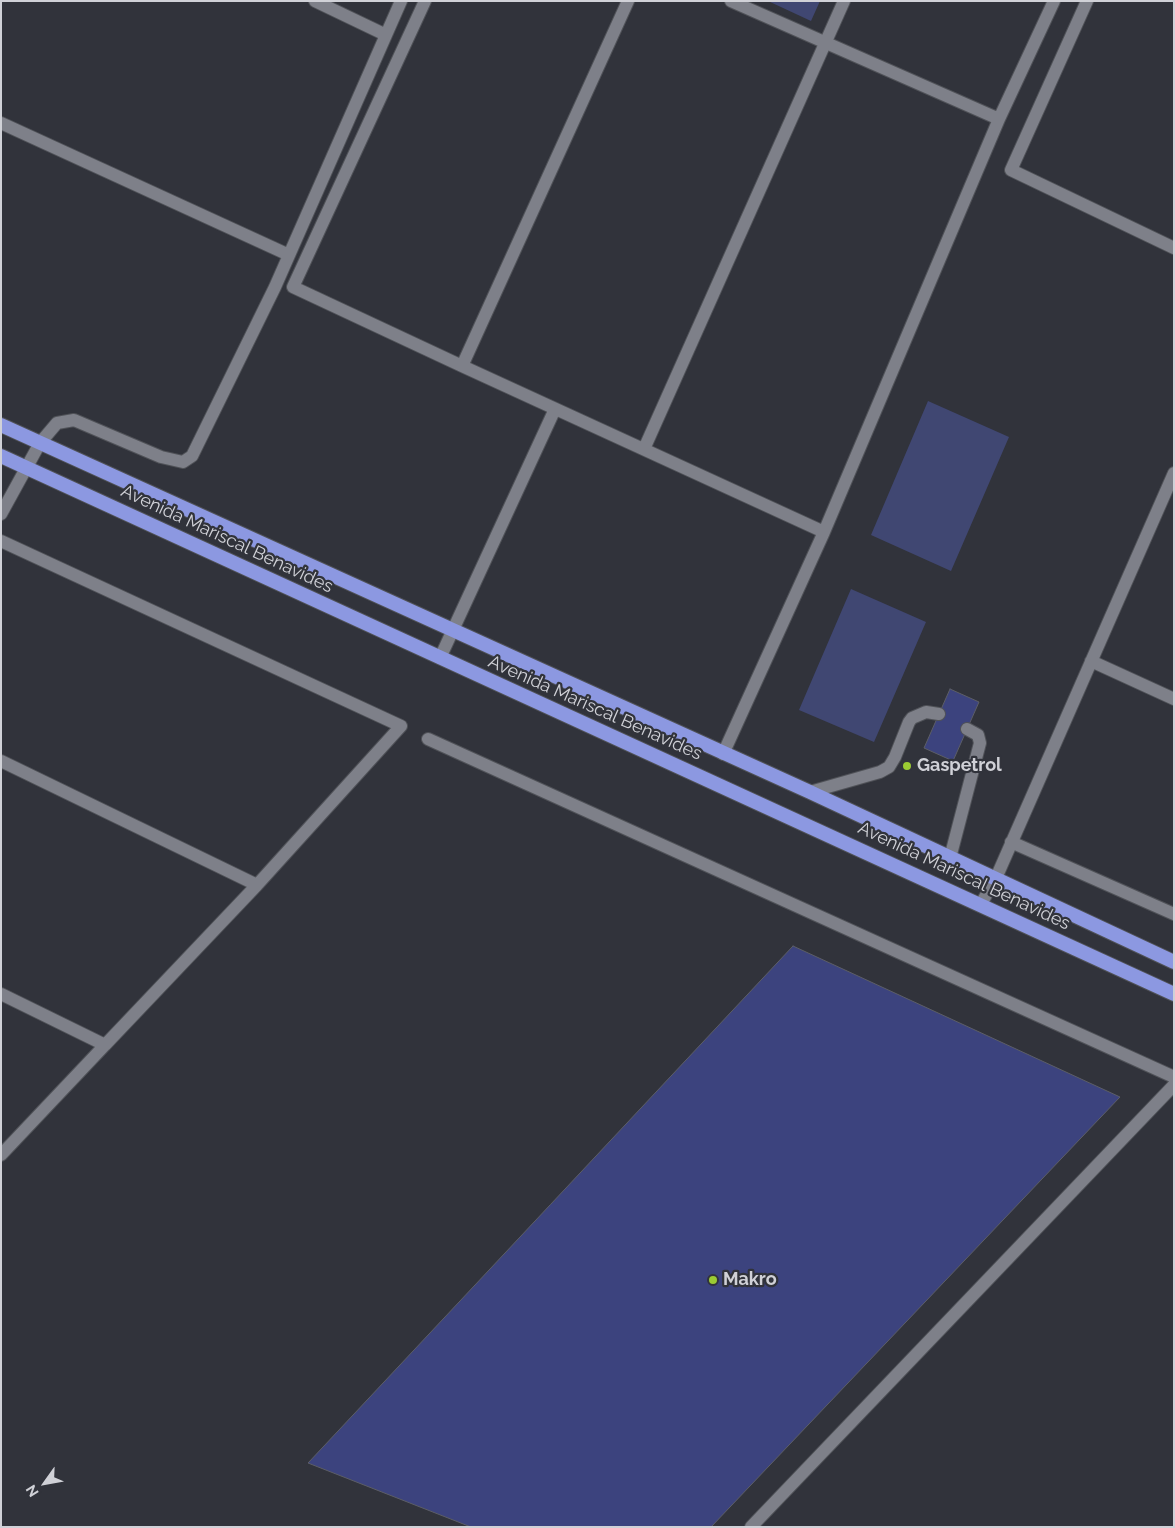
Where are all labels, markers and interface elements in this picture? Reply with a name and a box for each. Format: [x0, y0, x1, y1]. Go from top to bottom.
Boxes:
street label: Avenida Mariscal Benavides [117, 480, 337, 598]
street label: Avenida Mariscal Benavides [485, 651, 705, 765]
place label: Gaspetrol [917, 755, 1002, 777]
marker: Gaspetrol [901, 760, 913, 772]
street label: Avenida Mariscal Benavides [854, 817, 1074, 935]
place label: Makro [723, 1269, 777, 1291]
marker: Makro [707, 1274, 719, 1286]
north arrow [20, 1458, 70, 1508]
text: N [23, 1482, 42, 1500]

